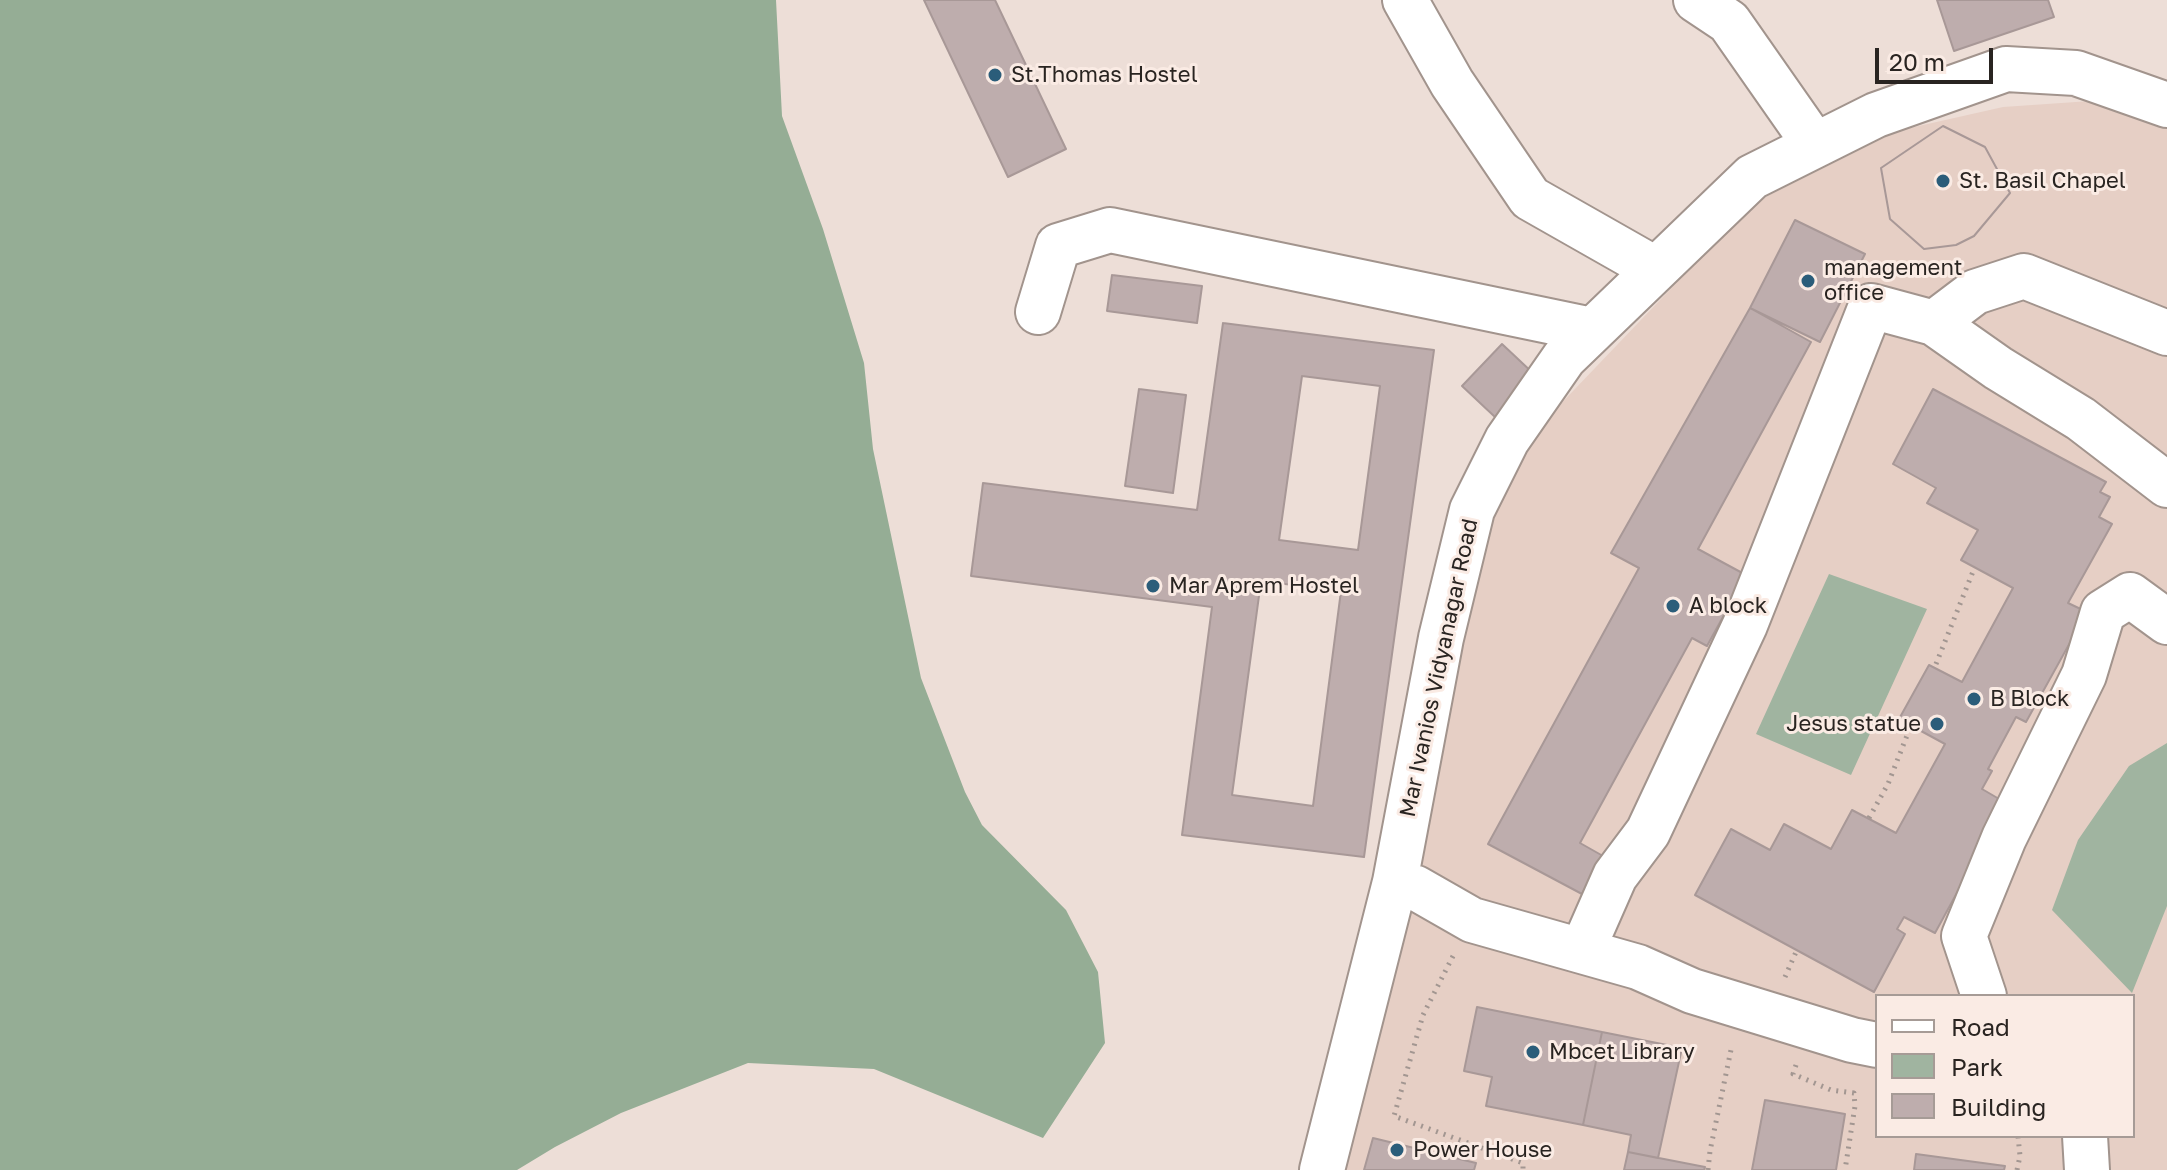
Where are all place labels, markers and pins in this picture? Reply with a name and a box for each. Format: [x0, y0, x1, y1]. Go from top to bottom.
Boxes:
place label: St.Thomas Hostel [1011, 62, 1198, 88]
marker: St.Thomas Hostel [986, 66, 1004, 84]
place label: St. Basil Chapel [1959, 168, 2126, 194]
marker: St. Basil Chapel [1934, 172, 1952, 190]
place label: management office [1824, 255, 1962, 306]
marker: management office [1799, 272, 1817, 290]
place label: Mar Aprem Hostel [1169, 573, 1359, 599]
marker: Mar Aprem Hostel [1144, 577, 1162, 595]
place label: A block [1689, 593, 1767, 619]
marker: A block [1664, 597, 1682, 615]
place label: B Block [1990, 686, 2069, 712]
marker: B Block [1965, 690, 1983, 708]
place label: Jesus statue [1786, 711, 1921, 737]
marker: Jesus statue [1928, 715, 1946, 733]
place label: Mbcet Library [1549, 1039, 1695, 1065]
marker: Mbcet Library [1524, 1043, 1542, 1061]
place label: Power House [1413, 1137, 1552, 1163]
marker: Power House [1388, 1141, 1406, 1159]

